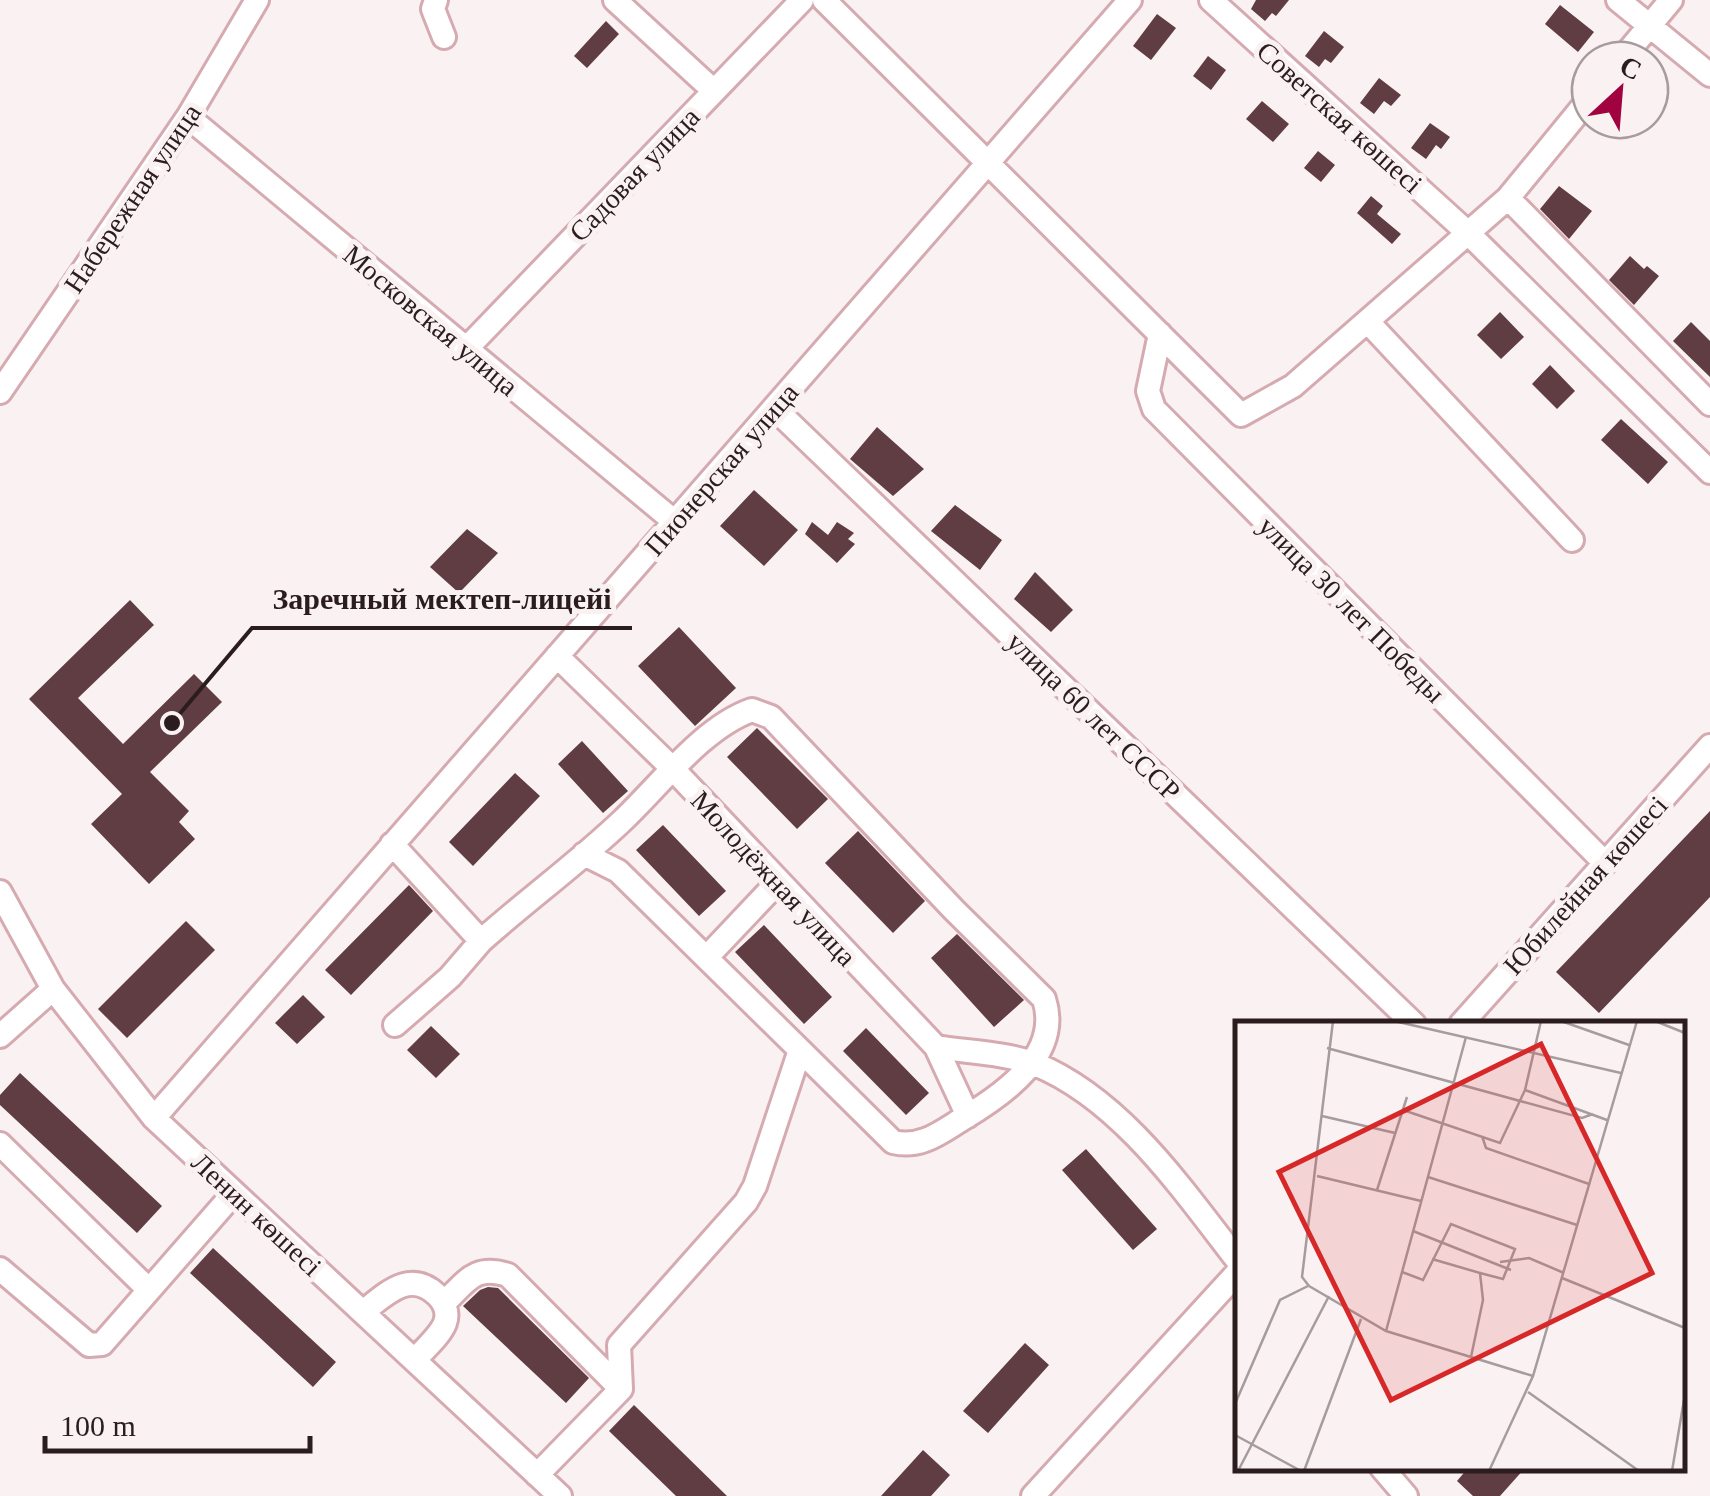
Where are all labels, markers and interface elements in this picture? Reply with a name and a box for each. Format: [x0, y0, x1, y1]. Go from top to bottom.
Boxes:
street label: Советская көшесі [1251, 35, 1429, 200]
north arrow [1570, 40, 1670, 140]
text: С [1615, 50, 1647, 86]
street label: Набережная улица [58, 97, 207, 299]
street label: Садовая улица [563, 101, 706, 248]
street label: Московская улица [337, 239, 524, 403]
street label: Пионерская улица [638, 377, 805, 562]
street label: улица 30 лет Победы [1252, 510, 1451, 709]
callout: Заречный мектеп-лицейі [252, 568, 632, 628]
text: Заречный мектеп-лицейі [272, 582, 612, 615]
street label: улица 60 лет СССР [1001, 626, 1187, 807]
street label: Молодёжная улица [685, 785, 863, 972]
street label: Юбилейная көшесі [1497, 790, 1674, 981]
inset map [1235, 1021, 1685, 1471]
street label: Ленин көшесі [185, 1147, 328, 1282]
scale bar [45, 1391, 310, 1453]
text: 100 m [60, 1409, 136, 1442]

